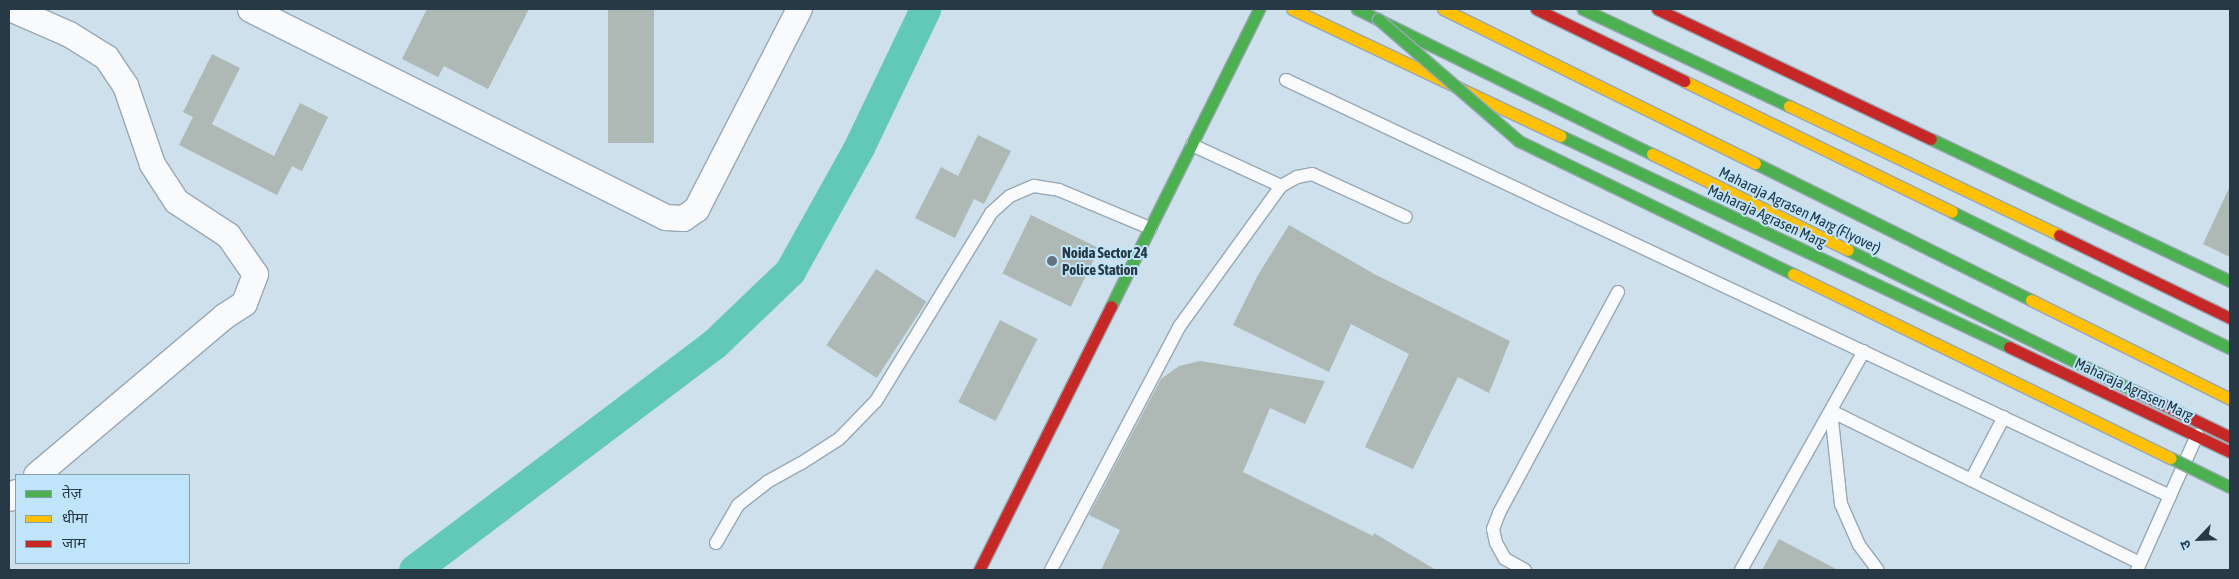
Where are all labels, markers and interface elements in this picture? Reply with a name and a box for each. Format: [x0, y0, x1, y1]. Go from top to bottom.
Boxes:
street label: Maharaja Agrasen Marg (Flyover) [1716, 163, 1884, 257]
street label: Maharaja Agrasen Marg [1705, 181, 1829, 251]
place label: Noida Sector 24 Police Station [1062, 243, 1148, 278]
marker: Noida Sector 24 Police Station [1046, 255, 1058, 267]
street label: Maharaja Agrasen Marg [2072, 354, 2196, 424]
legend [15, 474, 190, 564]
text: तेज़ [62, 484, 82, 501]
text: धीमा [62, 509, 88, 526]
north arrow [2174, 514, 2224, 564]
text: जाम [62, 534, 86, 551]
text: उ [2176, 538, 2194, 552]

